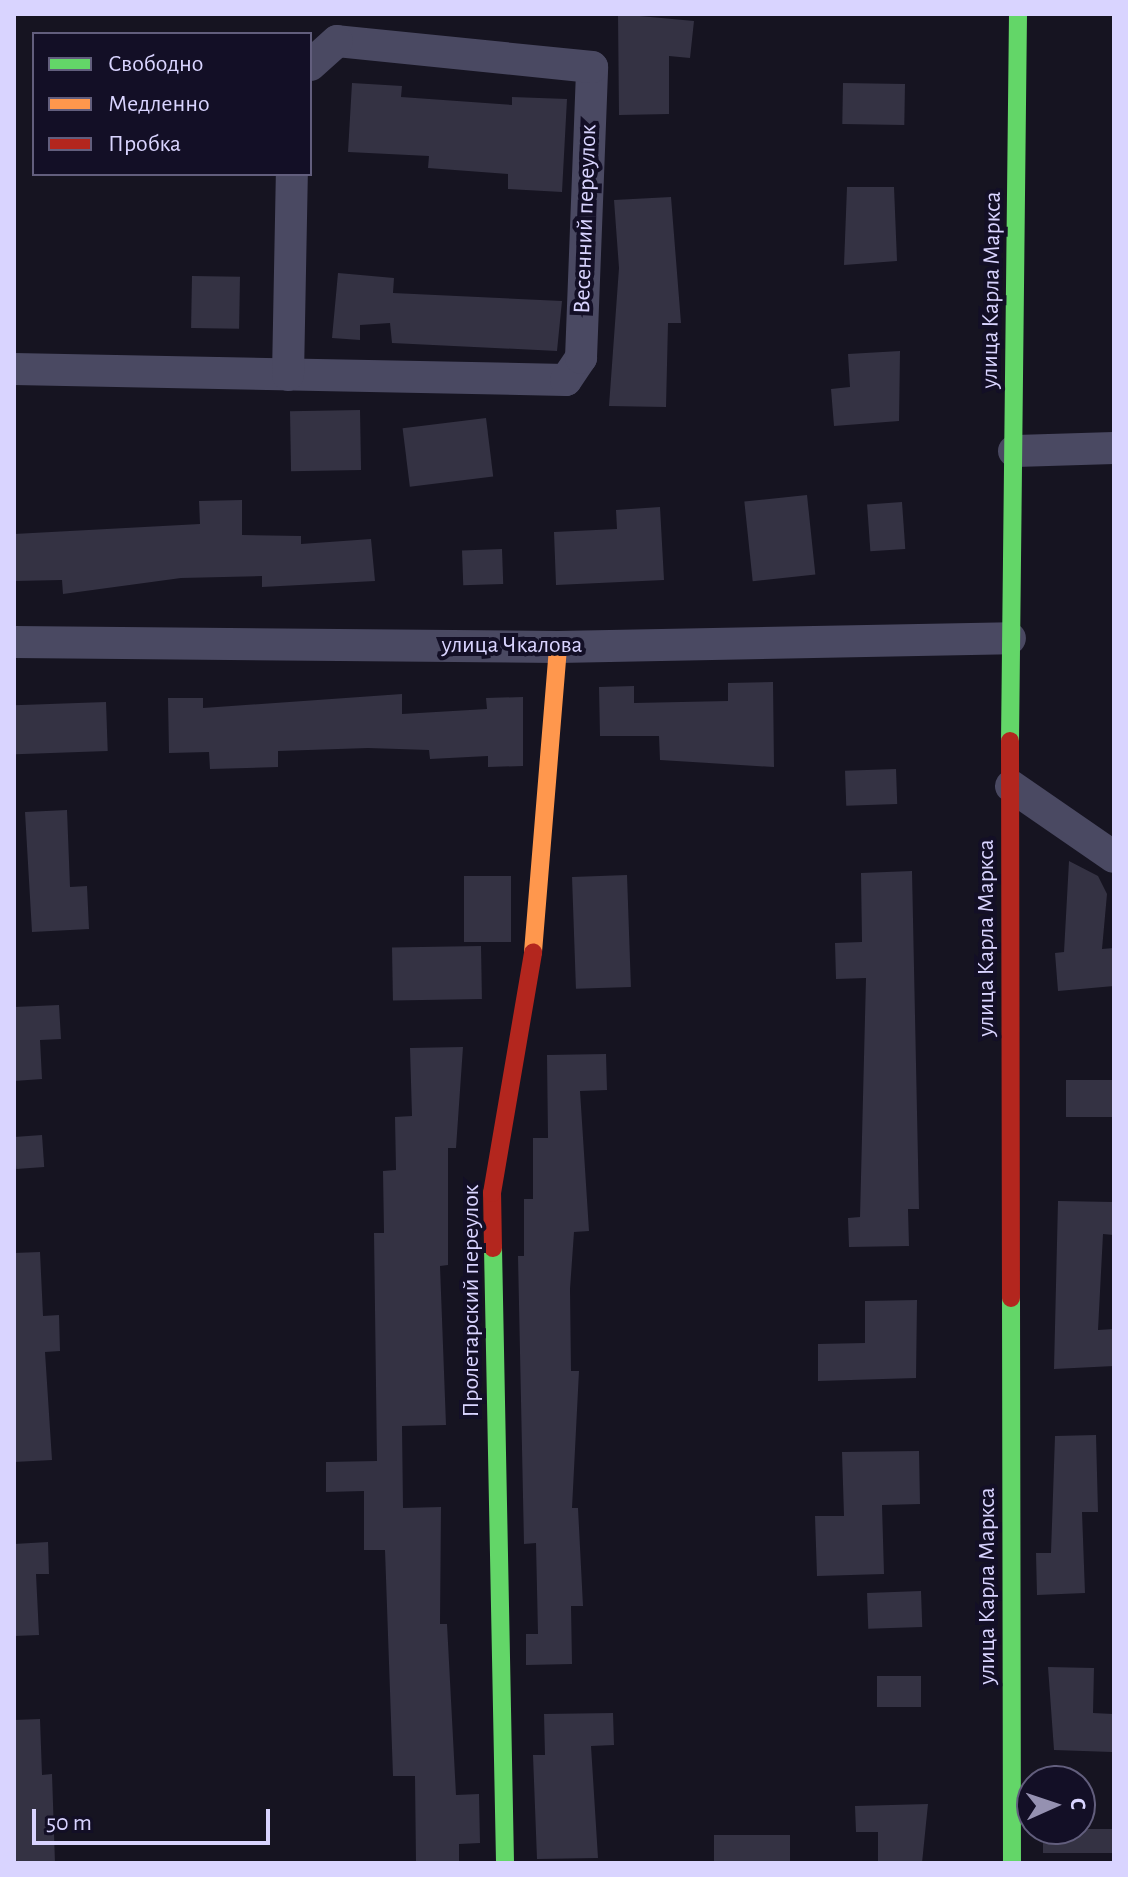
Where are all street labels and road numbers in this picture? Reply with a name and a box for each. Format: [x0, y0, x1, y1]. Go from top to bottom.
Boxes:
street label: Весенний переулок [568, 124, 604, 314]
street label: улица Карла Маркса [976, 191, 1008, 389]
street label: улица Чкалова [441, 632, 583, 660]
street label: улица Карла Маркса [973, 839, 1001, 1037]
street label: Пролетарский переулок [458, 1184, 486, 1418]
street label: улица Карла Маркса [974, 1487, 1002, 1685]

